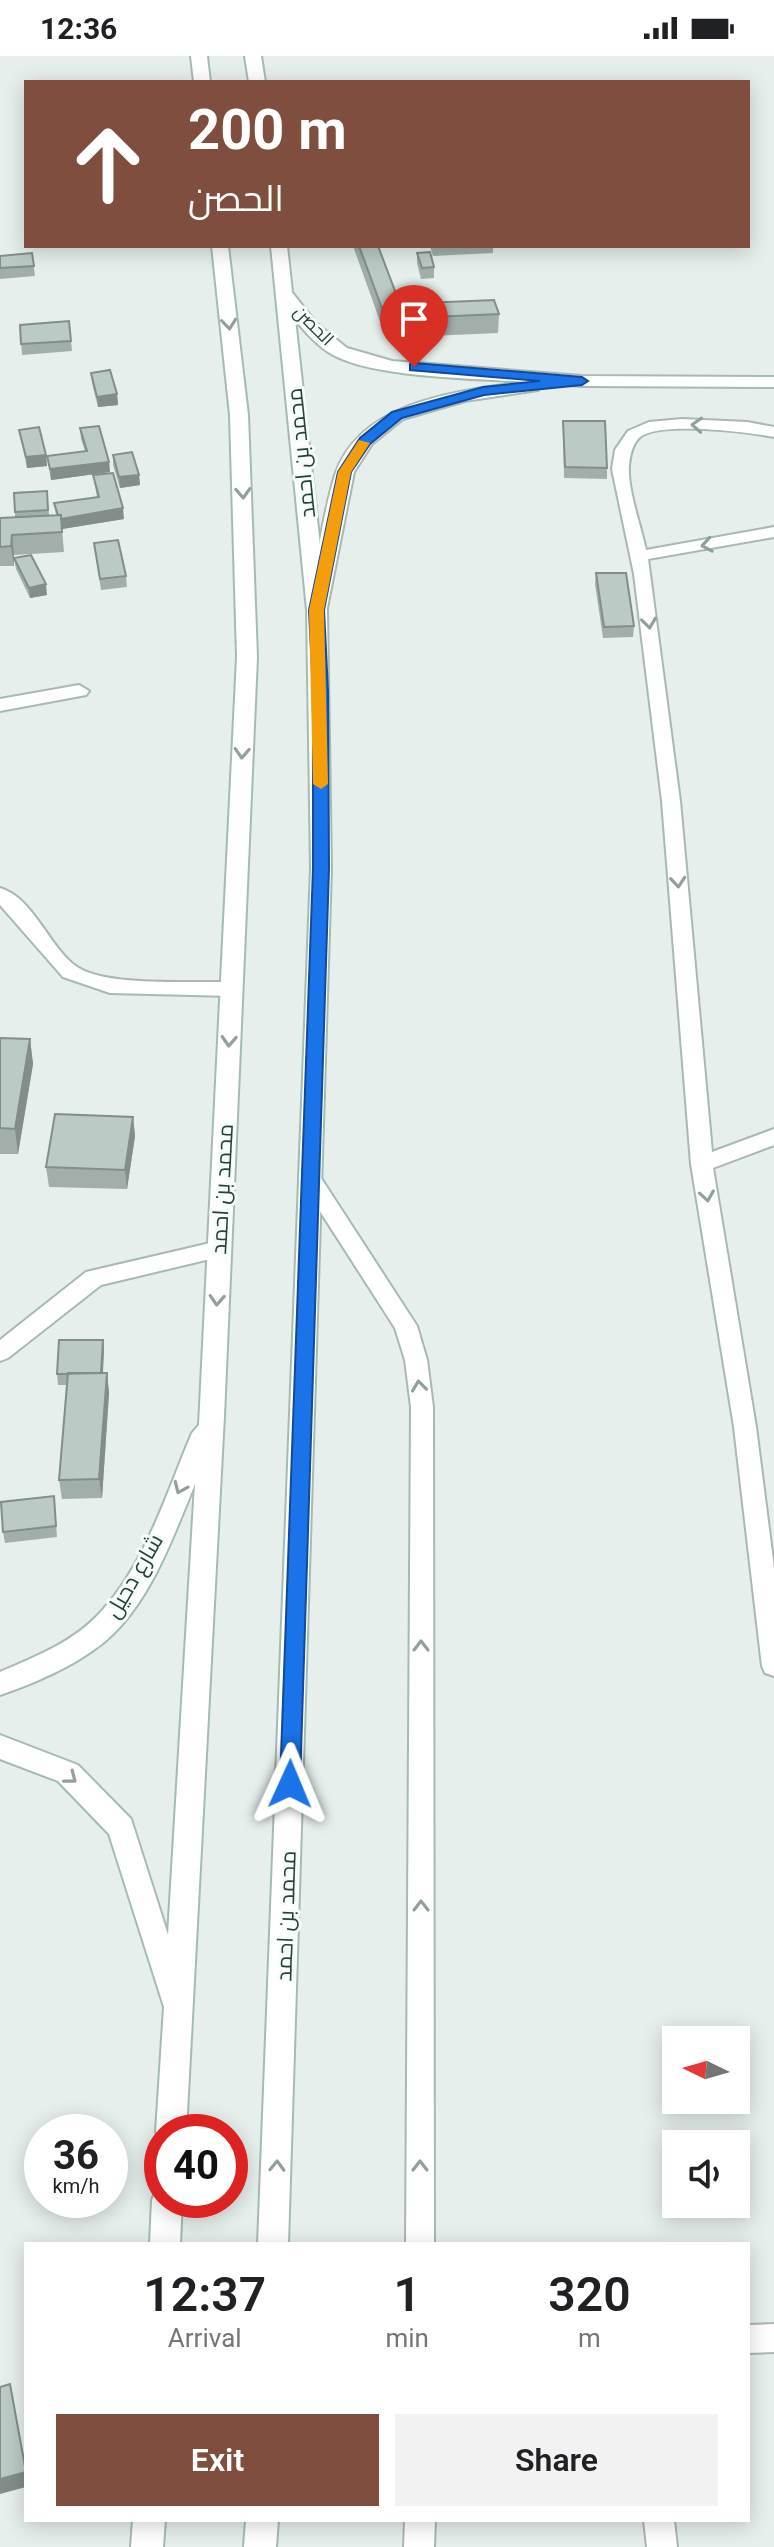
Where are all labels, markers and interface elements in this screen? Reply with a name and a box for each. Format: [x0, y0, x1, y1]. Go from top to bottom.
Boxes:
text: 12:36 [40, 11, 117, 46]
text: 200 m [188, 97, 347, 163]
icon: ahead [56, 112, 160, 216]
text: الحصن [188, 178, 284, 220]
pin [380, 285, 448, 367]
icon: arrive [392, 297, 436, 341]
street label: الحصن [289, 301, 338, 350]
one-way arrow [220, 317, 237, 330]
street label: محمد بن احمد [282, 386, 321, 519]
one-way arrow [690, 417, 703, 434]
one-way arrow [234, 487, 251, 500]
one-way arrow [700, 536, 714, 553]
one-way arrow [640, 617, 657, 630]
one-way arrow [234, 747, 251, 760]
one-way arrow [669, 876, 686, 889]
one-way arrow [220, 1035, 237, 1048]
street label: محمد بن احمد [206, 1123, 239, 1255]
one-way arrow [698, 1189, 715, 1203]
one-way arrow [208, 1294, 225, 1307]
one-way arrow [411, 1379, 428, 1393]
one-way arrow [174, 1479, 190, 1494]
street label: شارع دحيل [100, 1530, 170, 1623]
one-way arrow [412, 1639, 430, 1652]
position arrow [248, 1742, 332, 1826]
one-way arrow [61, 1769, 76, 1783]
street label: محمد بن احمد [271, 1850, 302, 1982]
one-way arrow [412, 1899, 430, 1912]
north arrow [662, 2026, 750, 2114]
map controls [662, 2026, 750, 2218]
speed limit sign: 40 [144, 2114, 248, 2218]
button: sound [662, 2130, 750, 2218]
text: 36 [53, 2132, 99, 2179]
one-way arrow [268, 2159, 285, 2172]
one-way arrow [411, 2159, 429, 2172]
text: km/h [53, 2174, 99, 2198]
text: 12:37 [143, 2266, 266, 2323]
text: 1 [394, 2266, 421, 2323]
text: 320 [548, 2266, 631, 2323]
text: Arrival [168, 2323, 242, 2353]
text: min [385, 2323, 429, 2353]
text: m [578, 2323, 601, 2353]
button: Exit [56, 2414, 379, 2506]
button: Share [395, 2414, 718, 2506]

